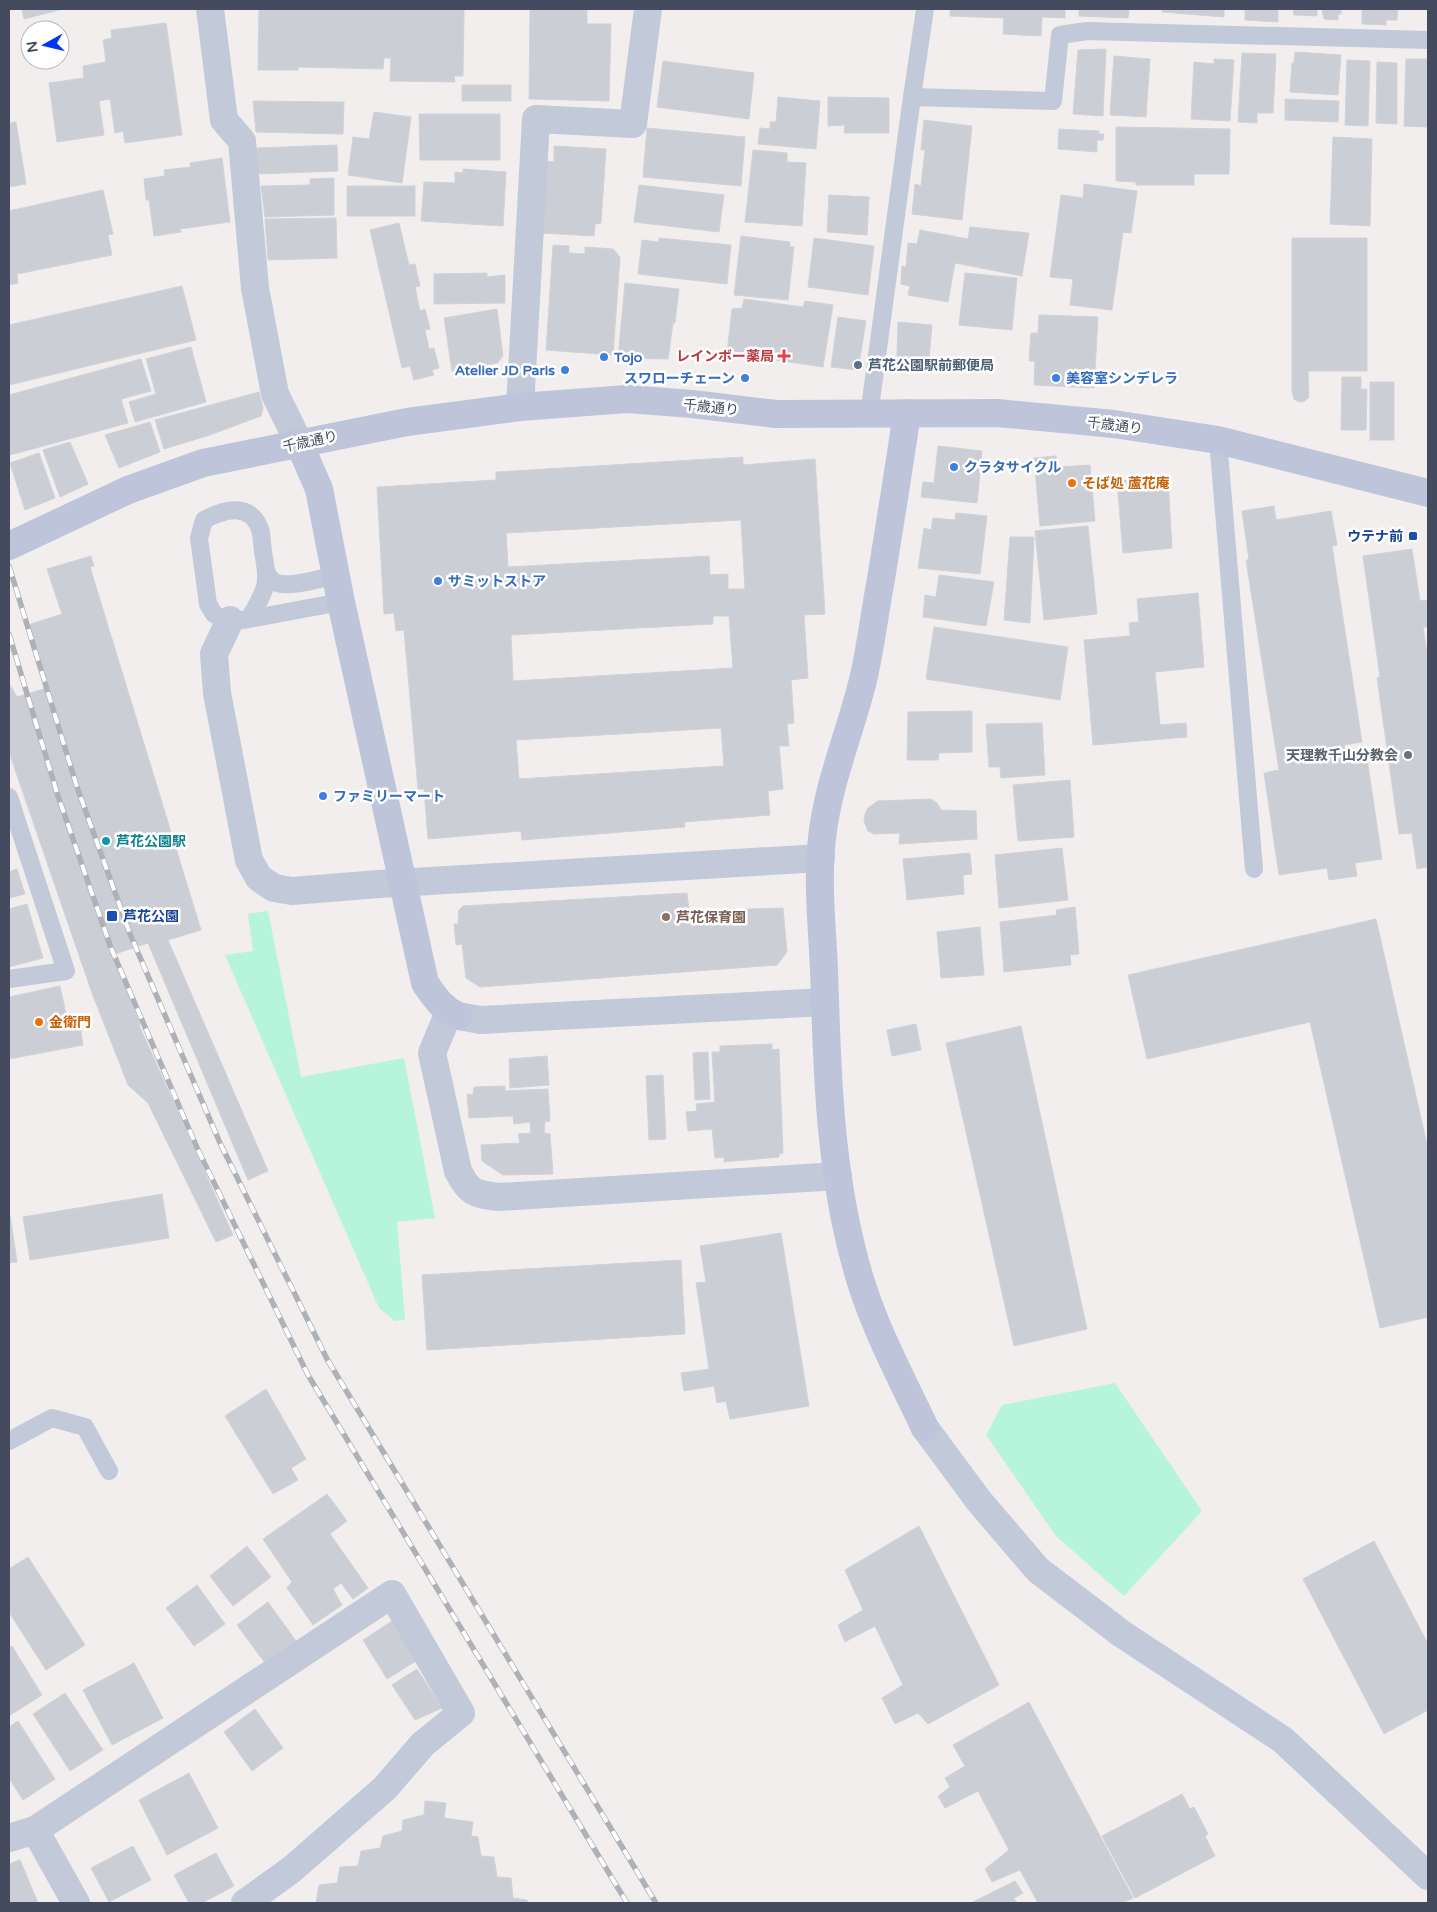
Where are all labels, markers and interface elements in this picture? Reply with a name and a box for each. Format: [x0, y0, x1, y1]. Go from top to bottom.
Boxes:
north arrow [20, 20, 70, 70]
text: N [23, 40, 42, 53]
place label: レインボー薬局 [676, 348, 774, 365]
place label: Tojo [613, 349, 643, 366]
marker: レインボー薬局 [778, 350, 790, 362]
marker: Tojo [598, 351, 610, 363]
place label: 芦花公園駅前郵便局 [868, 357, 994, 374]
marker: 芦花公園駅前郵便局 [852, 359, 864, 371]
place label: Atelier JD Paris [455, 362, 555, 379]
marker: Atelier JD Paris [559, 364, 571, 376]
place label: スワローチェーン [624, 370, 735, 387]
place label: 美容室シンデレラ [1066, 370, 1178, 387]
marker: スワローチェーン [739, 372, 751, 384]
marker: 美容室シンデレラ [1050, 372, 1062, 384]
street label: 千歳通り [682, 396, 740, 419]
street label: 千歳通り [1086, 414, 1144, 437]
street label: 千歳通り [281, 427, 339, 456]
place label: クラタサイクル [964, 459, 1061, 476]
marker: クラタサイクル [948, 461, 960, 473]
place label: そば処 蘆花庵 [1082, 475, 1170, 492]
marker: そば処 蘆花庵 [1066, 477, 1078, 489]
place label: ウテナ前 [1347, 528, 1403, 545]
marker: ウテナ前 [1407, 530, 1419, 542]
place label: サミットストア [448, 573, 546, 590]
marker: サミットストア [432, 575, 444, 587]
place label: 天理教千山分教会 [1286, 747, 1398, 764]
marker: 天理教千山分教会 [1402, 749, 1414, 761]
place label: ファミリーマート [333, 788, 445, 805]
marker: ファミリーマート [317, 790, 329, 802]
place label: 芦花公園駅 [116, 833, 186, 850]
marker: 芦花公園駅 [100, 835, 112, 847]
place label: 芦花公園 [123, 908, 179, 925]
marker: 芦花公園 [105, 909, 119, 923]
place label: 芦花保育園 [676, 909, 746, 926]
marker: 芦花保育園 [660, 911, 672, 923]
place label: 金衛門 [49, 1014, 91, 1031]
marker: 金衛門 [33, 1016, 45, 1028]

